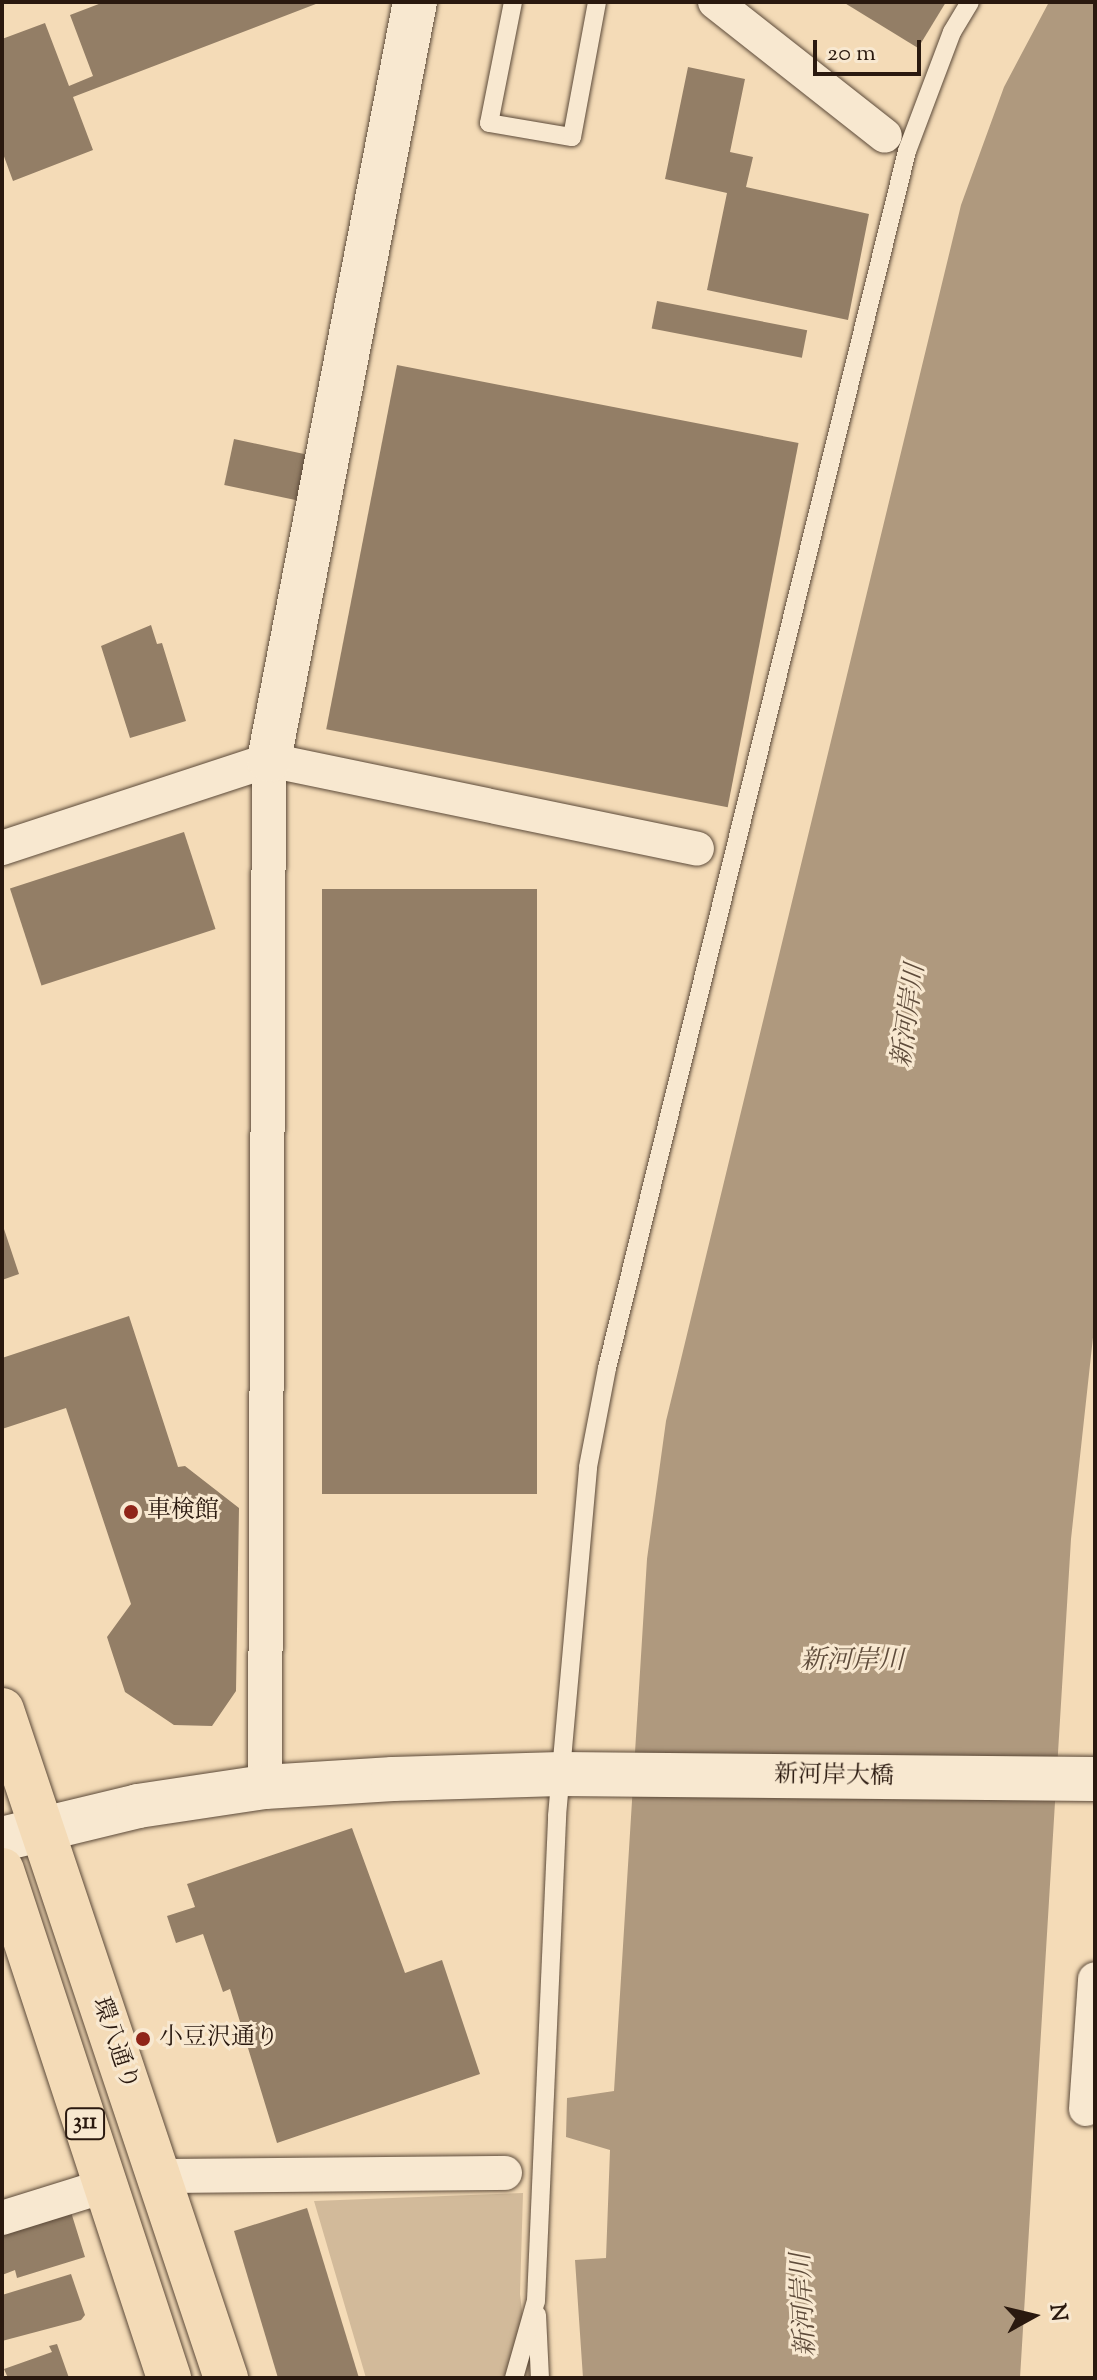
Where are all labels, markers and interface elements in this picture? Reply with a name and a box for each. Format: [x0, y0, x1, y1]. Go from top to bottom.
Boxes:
scale bar [817, 24, 925, 74]
text: 20 m [827, 37, 876, 71]
water label: 新河岸川 [887, 962, 933, 1070]
place label: 車検館 [147, 1498, 219, 1526]
marker: 車検館 [122, 1503, 140, 1521]
water label: 新河岸川 [800, 1646, 904, 1678]
street label: 新河岸大橋 [774, 1762, 894, 1792]
street label: 環八通り [85, 1994, 143, 2094]
place label: 小豆沢通り [159, 2025, 279, 2053]
marker: 小豆沢通り [134, 2030, 152, 2048]
road number: 311 [65, 2106, 105, 2142]
water label: 新河岸川 [787, 2252, 823, 2358]
north arrow [993, 2276, 1073, 2356]
text: N [1040, 2302, 1074, 2324]

